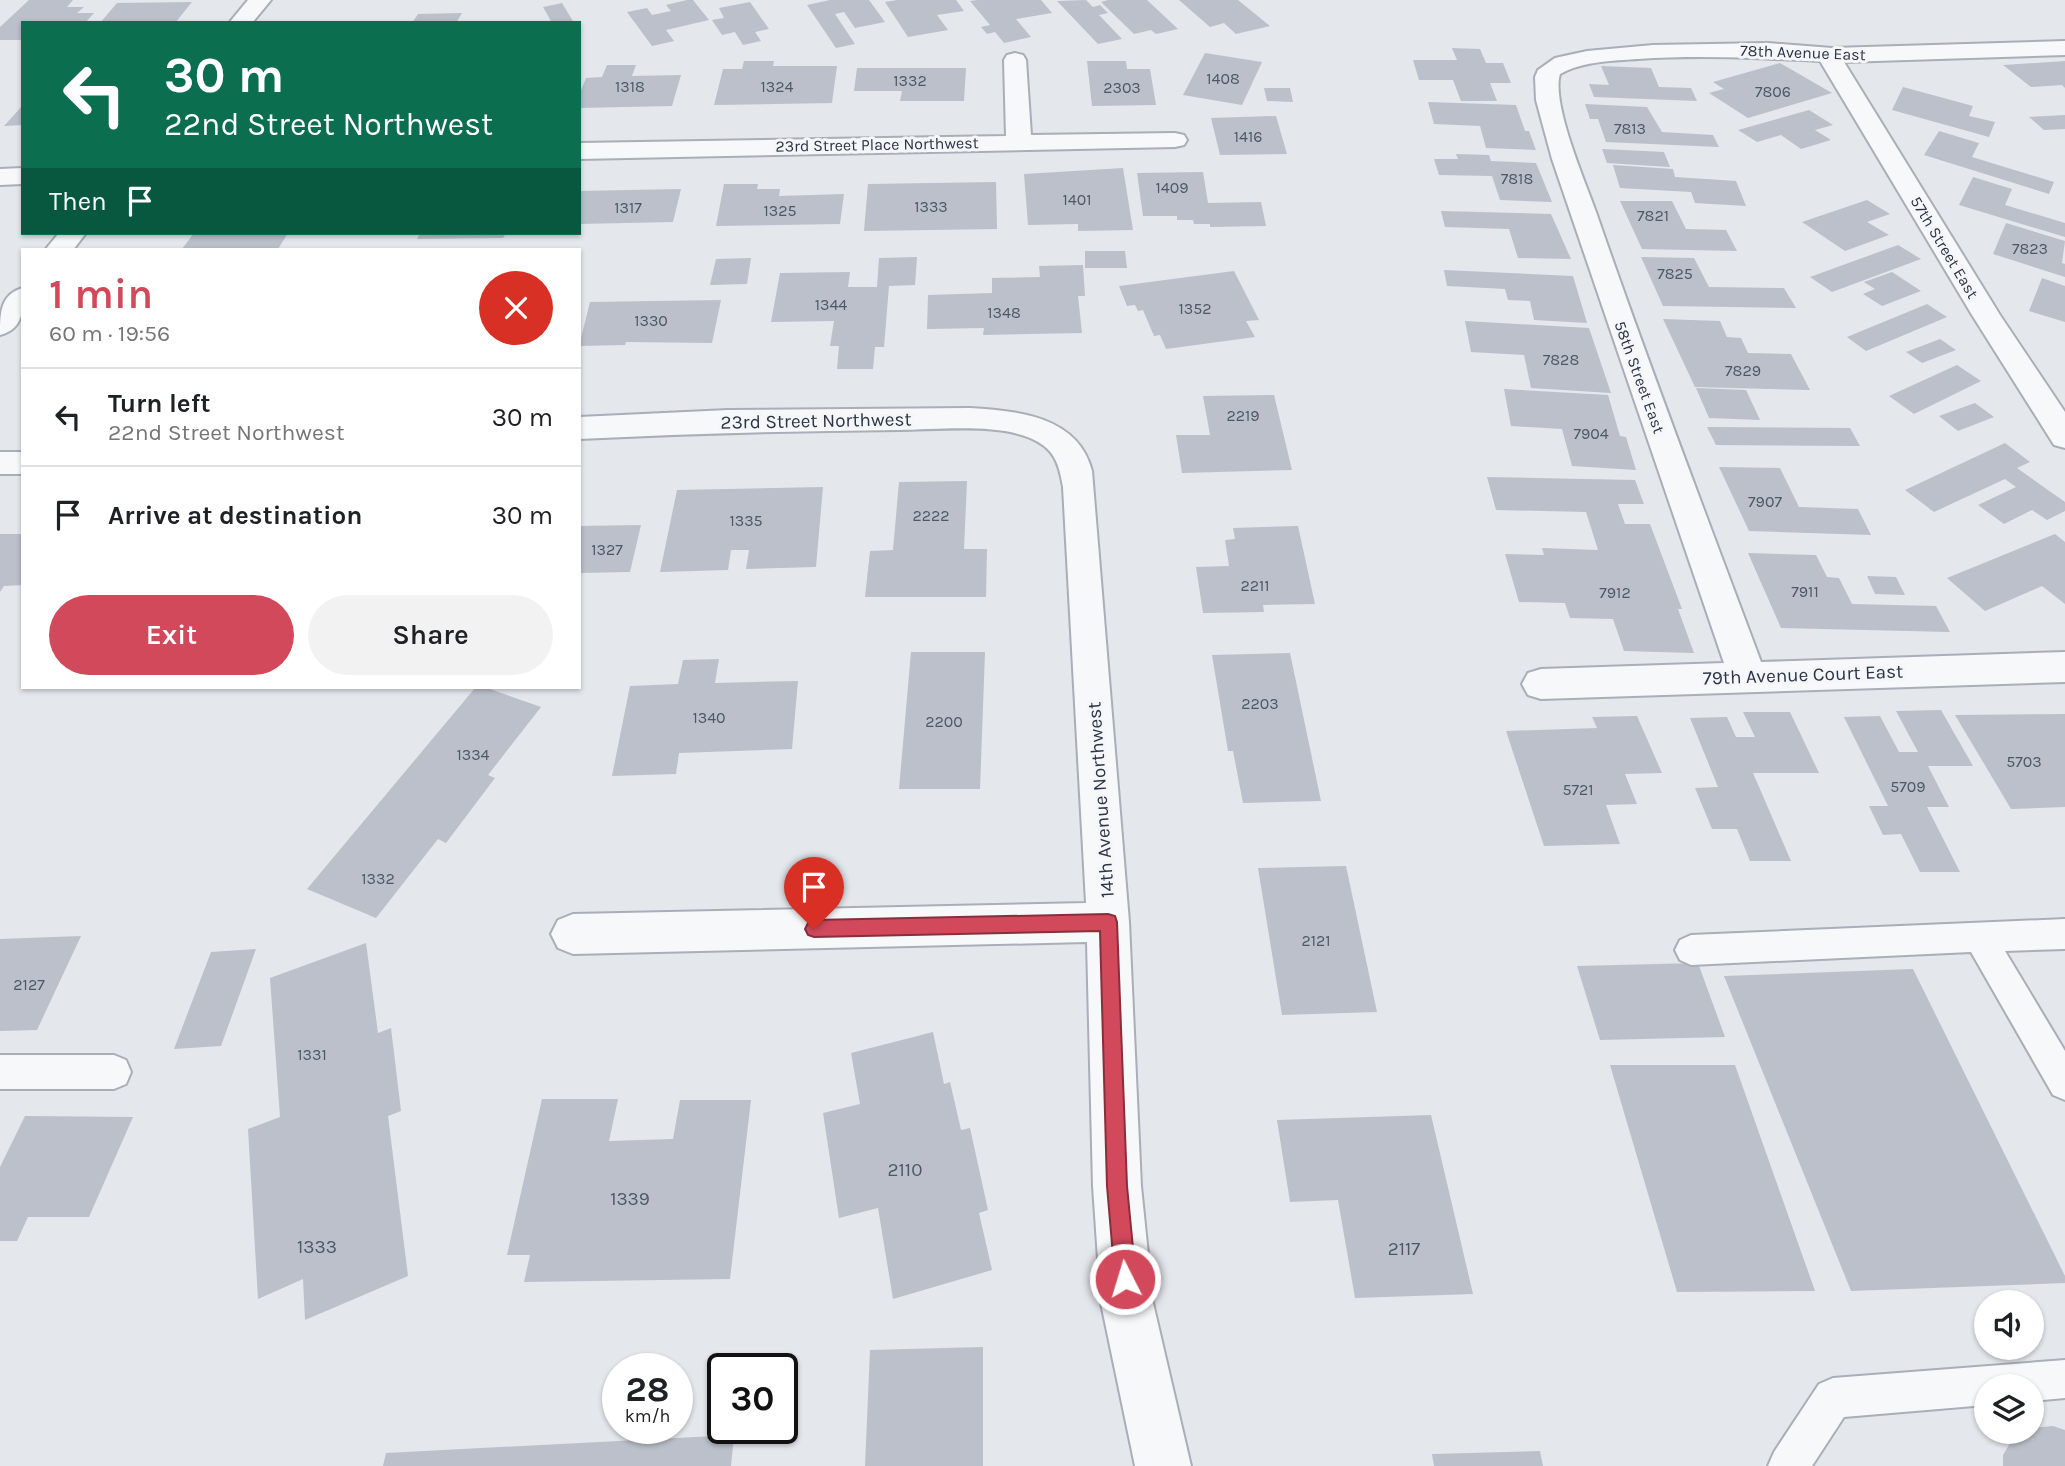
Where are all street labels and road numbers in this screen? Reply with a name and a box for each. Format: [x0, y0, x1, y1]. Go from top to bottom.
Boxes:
street label: 78th Avenue East [1740, 41, 1866, 64]
street label: 23rd Street Place Northwest [775, 133, 979, 156]
street label: 57th Street East [1907, 193, 1983, 302]
street label: 58th Street East [1610, 318, 1669, 436]
street label: 23rd Street Northwest [720, 408, 912, 434]
street label: 79th Avenue Court East [1702, 661, 1904, 689]
street label: 14th Avenue Northwest [1083, 701, 1119, 899]

